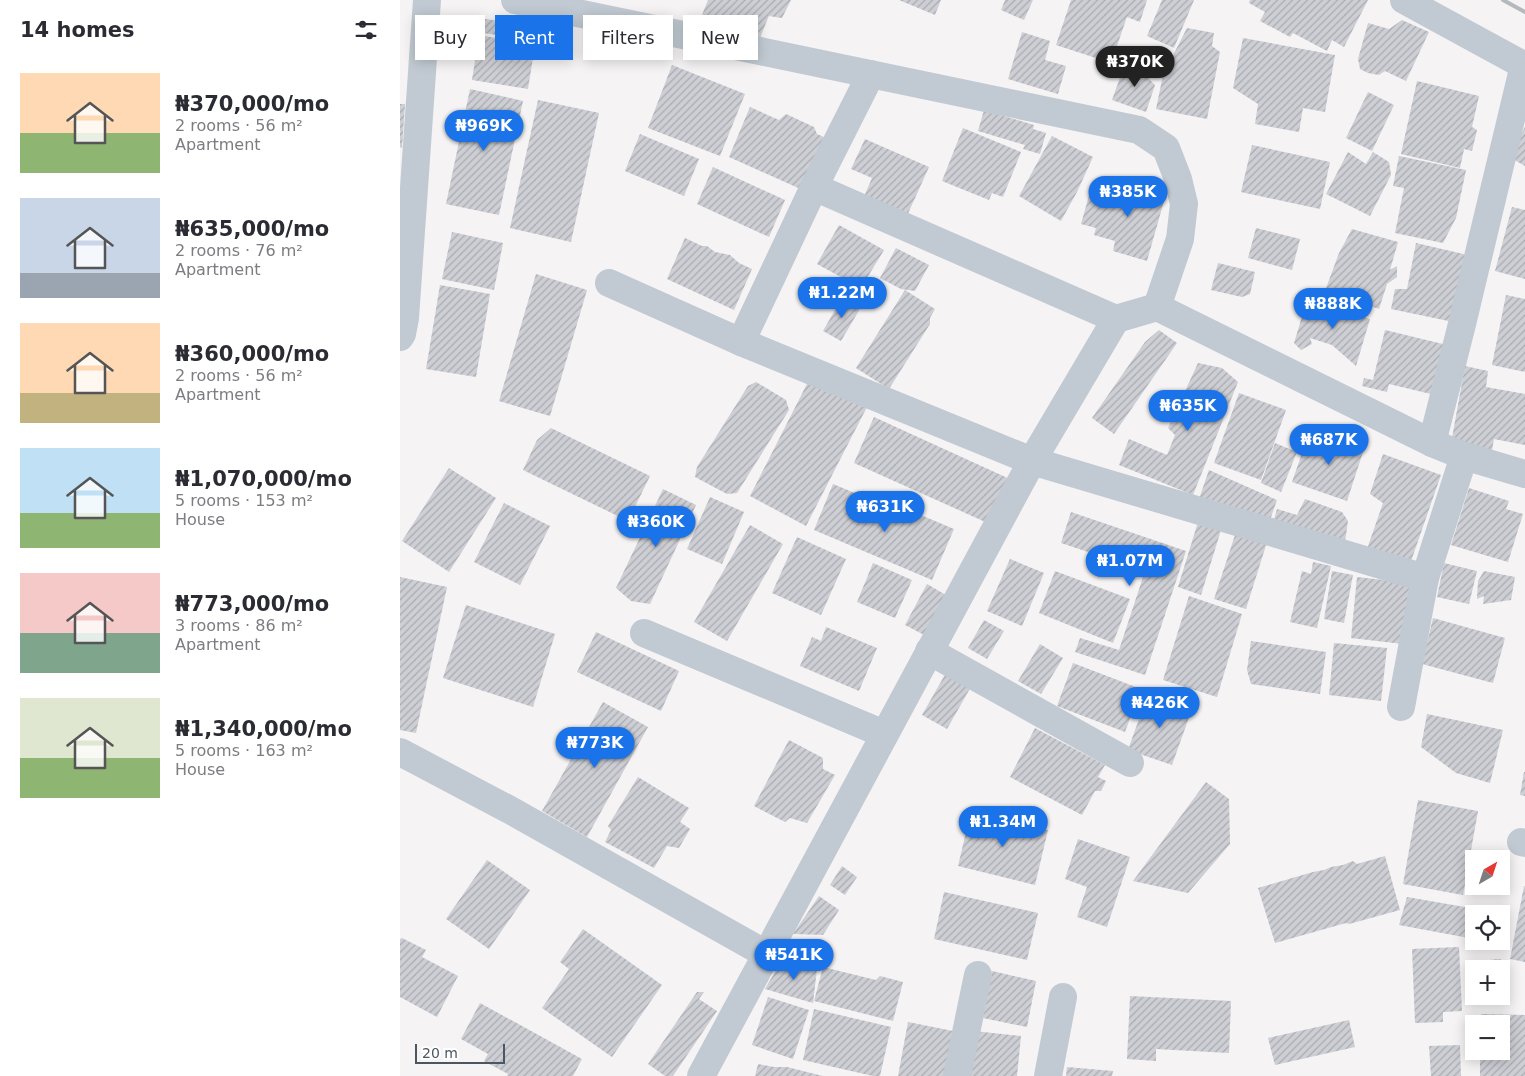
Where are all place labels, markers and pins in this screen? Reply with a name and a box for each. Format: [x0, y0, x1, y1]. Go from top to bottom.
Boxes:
pin: ₦370K [1100, 46, 1170, 88]
pin: ₦969K [449, 110, 519, 152]
pin: ₦385K [1093, 176, 1163, 218]
pin: ₦1.22M [801, 276, 883, 319]
pin: ₦888K [1298, 288, 1368, 330]
pin: ₦635K [1153, 390, 1223, 432]
pin: ₦687K [1294, 424, 1364, 466]
pin: ₦631K [850, 490, 920, 533]
pin: ₦360K [621, 506, 691, 548]
pin: ₦1.07M [1089, 544, 1171, 587]
pin: ₦426K [1125, 686, 1195, 729]
pin: ₦773K [560, 726, 630, 769]
pin: ₦1.34M [962, 806, 1044, 848]
pin: ₦541K [759, 938, 829, 981]

